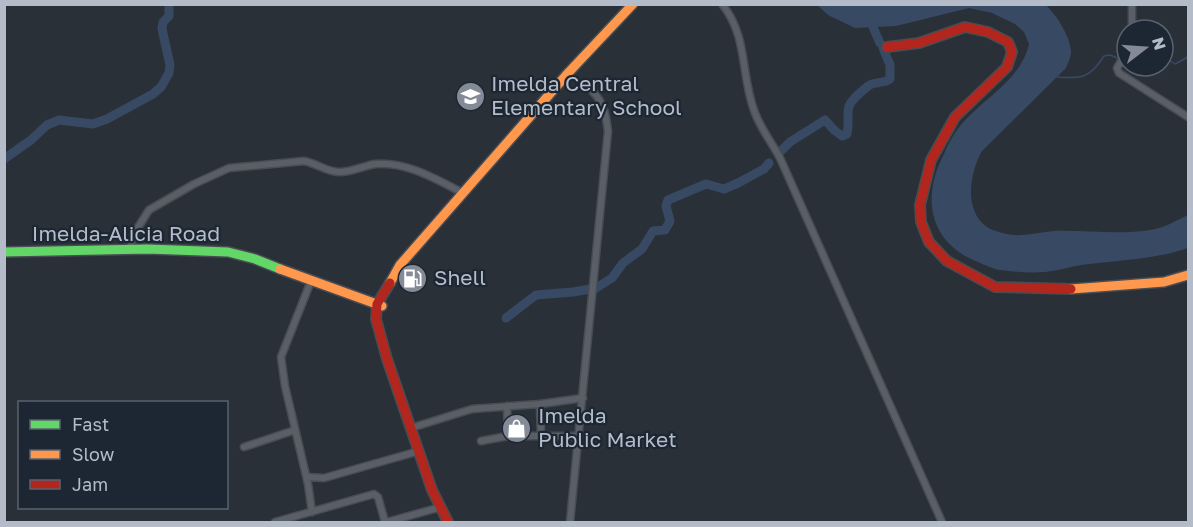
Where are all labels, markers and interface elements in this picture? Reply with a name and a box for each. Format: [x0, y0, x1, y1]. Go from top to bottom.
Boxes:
north arrow [1115, 18, 1175, 78]
text: N [1148, 35, 1171, 52]
place label: Imelda Central Elementary School [491, 70, 682, 120]
school or university icon: Imelda Central Elementary School [454, 80, 486, 112]
street label: Imelda-Alicia Road [32, 220, 220, 246]
fuel station icon: Shell [397, 262, 429, 294]
place label: Shell [434, 264, 486, 290]
legend [18, 401, 228, 509]
place label: Imelda Public Market [538, 402, 677, 452]
shop icon: Imelda Public Market [501, 412, 533, 444]
text: Fast [72, 413, 109, 435]
text: Slow [72, 443, 115, 465]
text: Jam [72, 473, 108, 495]

